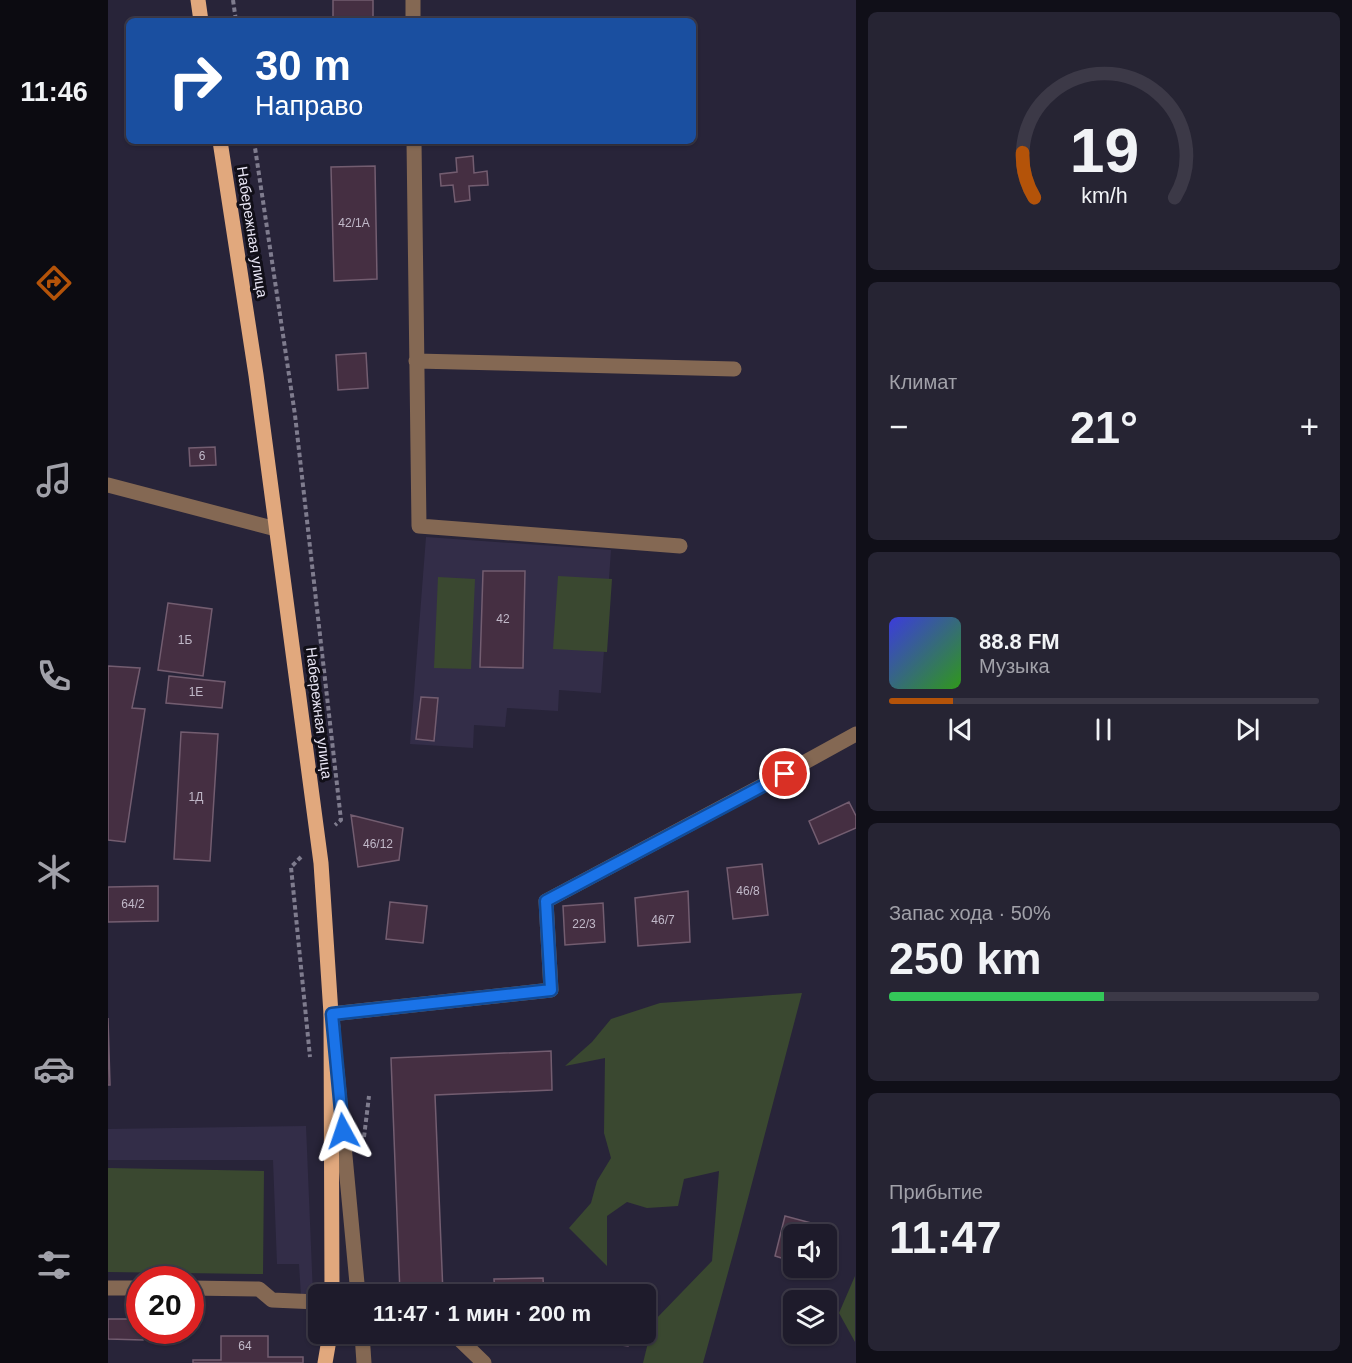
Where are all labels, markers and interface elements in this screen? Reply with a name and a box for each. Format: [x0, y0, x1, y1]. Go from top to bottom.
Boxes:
icon: right [156, 42, 234, 120]
text: 30 m [255, 42, 351, 89]
text: 11:46 [20, 77, 88, 107]
text: Направо [255, 91, 363, 121]
text: 19 [1069, 116, 1139, 185]
street label: Набережная улица [234, 165, 271, 299]
text: km/h [1081, 184, 1127, 208]
house number: 42/1А [338, 216, 370, 230]
icon: directions [33, 262, 75, 304]
text: Климат [889, 371, 957, 393]
text: 21° [1070, 402, 1138, 453]
text: − [889, 408, 908, 445]
text: + [1300, 408, 1319, 445]
house number: 6 [199, 449, 206, 463]
icon: music [33, 459, 75, 501]
house number: 42 [496, 612, 510, 626]
text: 88.8 FM [979, 629, 1060, 654]
house number: 1Б [178, 633, 192, 647]
street label: Набережная улица [303, 646, 336, 780]
icon: phone [33, 655, 75, 697]
text: Музыка [979, 655, 1050, 677]
house number: 1Е [189, 685, 203, 699]
icon: previous [944, 713, 977, 746]
icon: pause [1087, 713, 1120, 746]
icon: next [1231, 713, 1264, 746]
pin [759, 748, 810, 799]
icon: arrive [768, 757, 801, 790]
house number: 1Д [189, 790, 203, 804]
house number: 46/12 [363, 837, 393, 851]
icon: climate [33, 851, 75, 893]
house number: 46/8 [736, 884, 760, 898]
house number: 64/2 [121, 897, 145, 911]
text: Запас хода · 50% [889, 902, 1051, 924]
house number: 46/7 [651, 913, 675, 927]
house number: 22/3 [572, 917, 596, 931]
text: 250 km [889, 933, 1042, 984]
icon: car [33, 1048, 75, 1090]
position arrow [311, 1099, 375, 1163]
text: Прибытие [889, 1181, 983, 1203]
text: 11:47 [889, 1212, 1002, 1263]
map controls [783, 1224, 837, 1344]
button: sound [783, 1224, 837, 1278]
icon: filters [33, 1244, 75, 1286]
speed limit sign: 20 [126, 1266, 204, 1344]
button: layers [783, 1290, 837, 1344]
text: 11:47 · 1 мин · 200 m [373, 1301, 591, 1326]
house number: 64 [238, 1339, 252, 1353]

